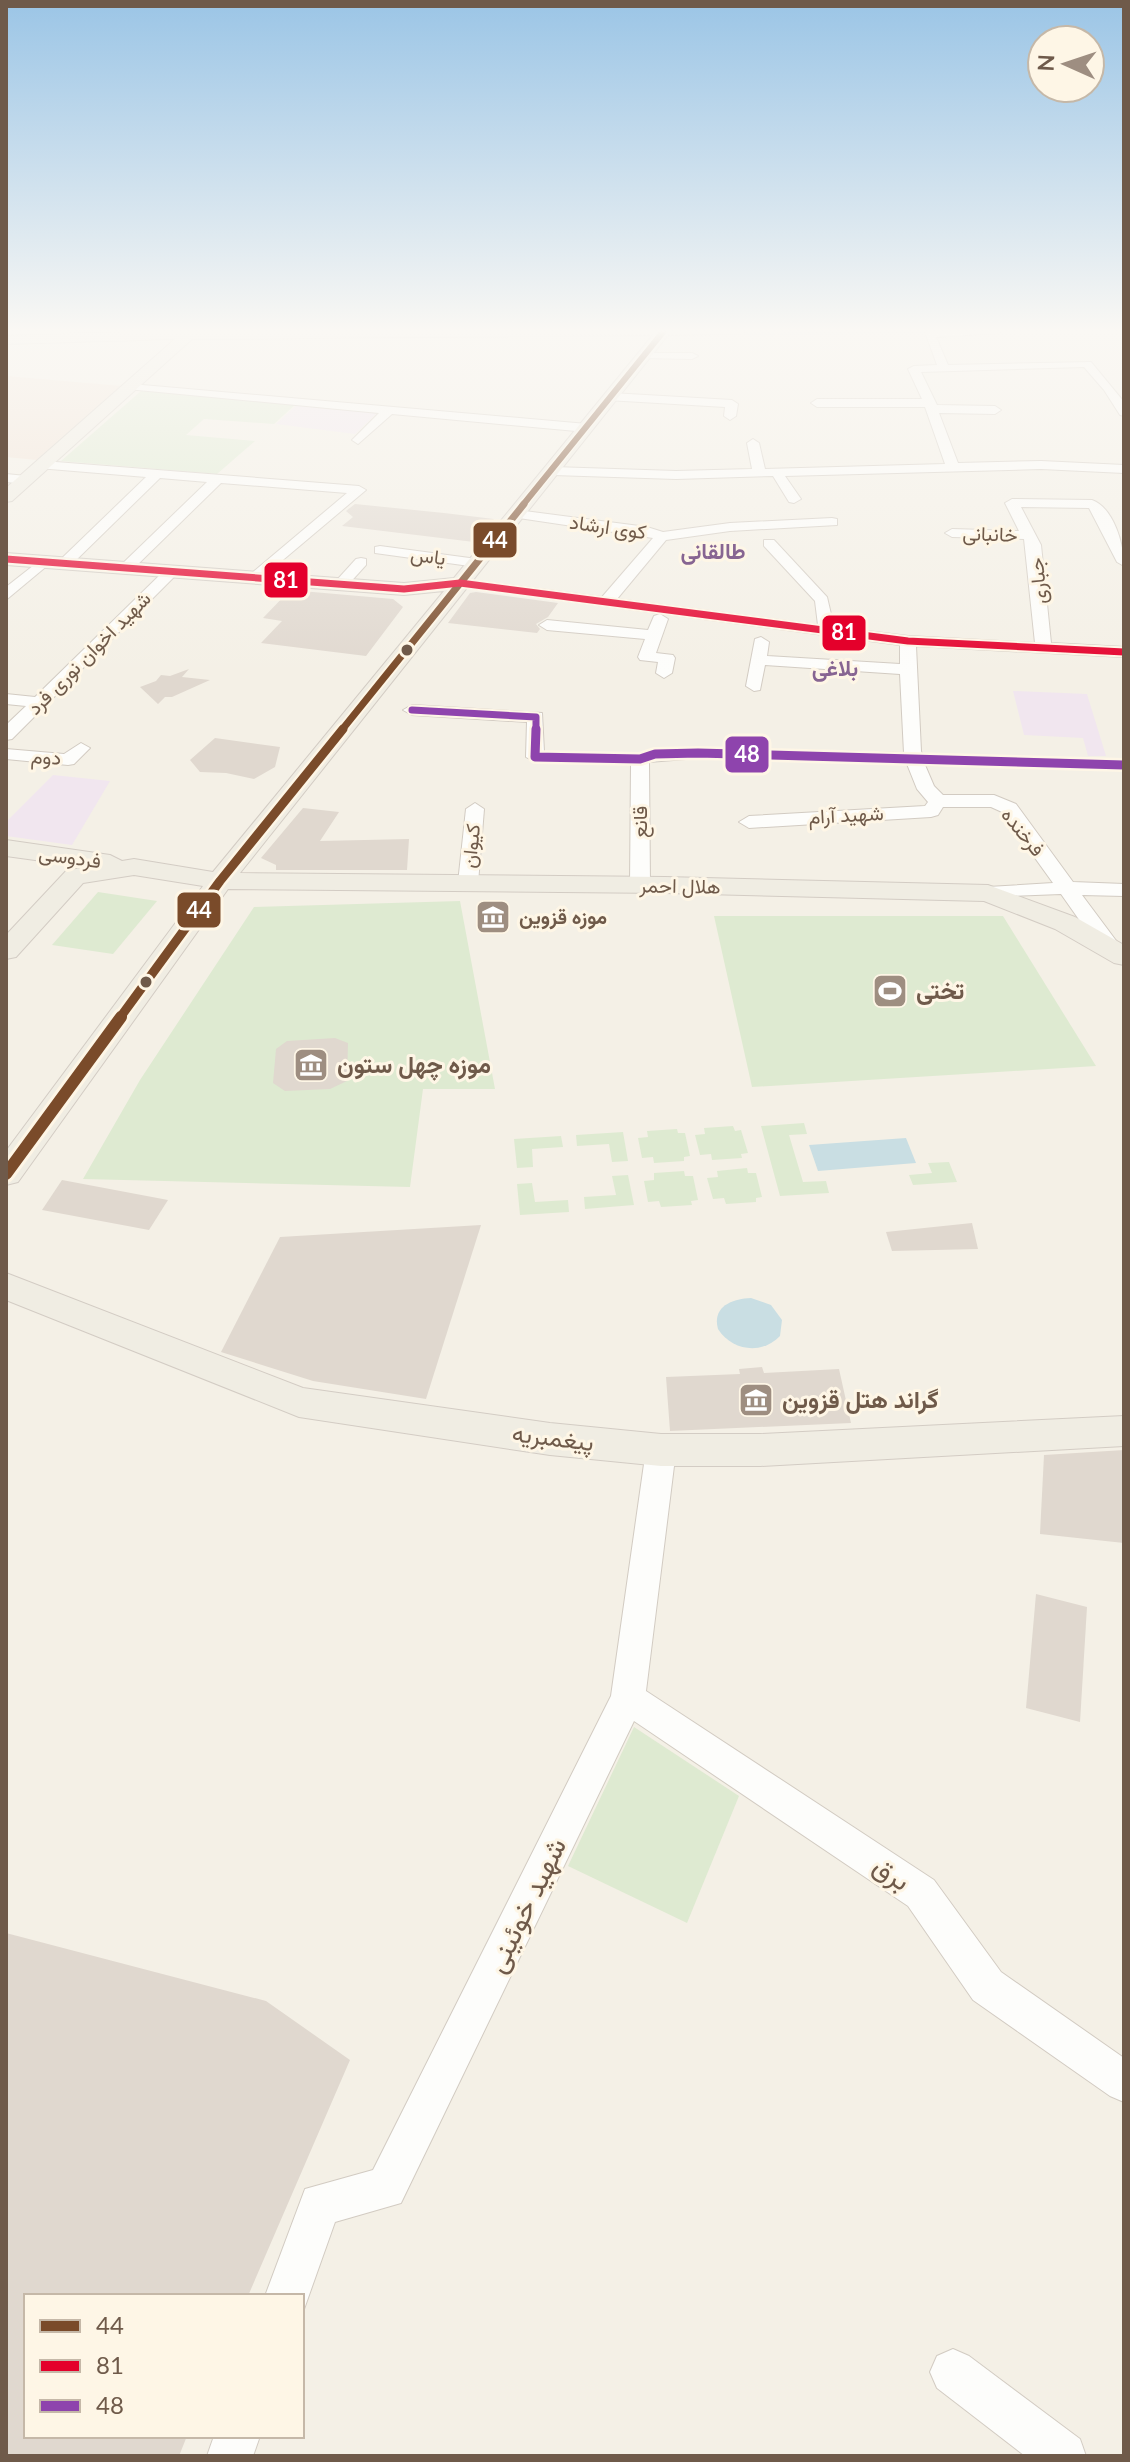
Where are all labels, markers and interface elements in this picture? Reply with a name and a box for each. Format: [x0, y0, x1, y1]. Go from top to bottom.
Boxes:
north arrow [1026, 24, 1106, 104]
text: N [1032, 54, 1059, 72]
street label: کوی ارشاد [568, 509, 648, 545]
street label: خانبانی [962, 520, 1018, 547]
line badge: 44 [472, 521, 518, 559]
text: 44 [482, 526, 508, 553]
district label: طالقانی [680, 537, 746, 565]
street label: یاس [409, 541, 447, 570]
street label: جباری [1023, 557, 1053, 605]
line badge: 81 [263, 561, 309, 599]
text: 81 [273, 566, 299, 593]
street label: شهید اخوان نوری فرد [22, 586, 156, 720]
line badge: 81 [821, 614, 867, 652]
text: 81 [831, 618, 857, 645]
unlabelled marker [399, 642, 415, 658]
district label: بلاغی [812, 654, 858, 682]
line badge: 48 [724, 735, 770, 774]
text: 48 [734, 740, 760, 767]
street label: دوم [30, 743, 62, 771]
street label: شهید آرام [808, 800, 884, 830]
street label: فرخنده [995, 802, 1051, 862]
street label: قانع [627, 806, 654, 838]
street label: کیوان [456, 823, 486, 869]
street label: فردوسی [37, 840, 103, 874]
street label: هلال احمر [638, 872, 721, 900]
line badge: 44 [176, 891, 222, 929]
text: 44 [186, 896, 212, 923]
museum icon: موزه قزوین [474, 898, 512, 936]
place label: موزه قزوین [519, 904, 607, 930]
sports icon: تختی [871, 972, 909, 1010]
unlabelled marker [138, 974, 154, 990]
place label: تختی [916, 975, 964, 1005]
museum icon: موزه چهل ستون [292, 1046, 330, 1084]
place label: موزه چهل ستون [337, 1049, 491, 1081]
museum icon: گراند هتل قزوین [737, 1381, 775, 1419]
place label: گراند هتل قزوین [782, 1384, 939, 1415]
street label: پیغمبریه [510, 1417, 596, 1459]
street label: شهید خوئینی [478, 1832, 574, 1978]
street label: برق [866, 1847, 918, 1899]
legend [24, 2294, 304, 2438]
text: 44 [96, 2310, 124, 2339]
text: 81 [96, 2350, 124, 2379]
text: 48 [96, 2390, 124, 2419]

